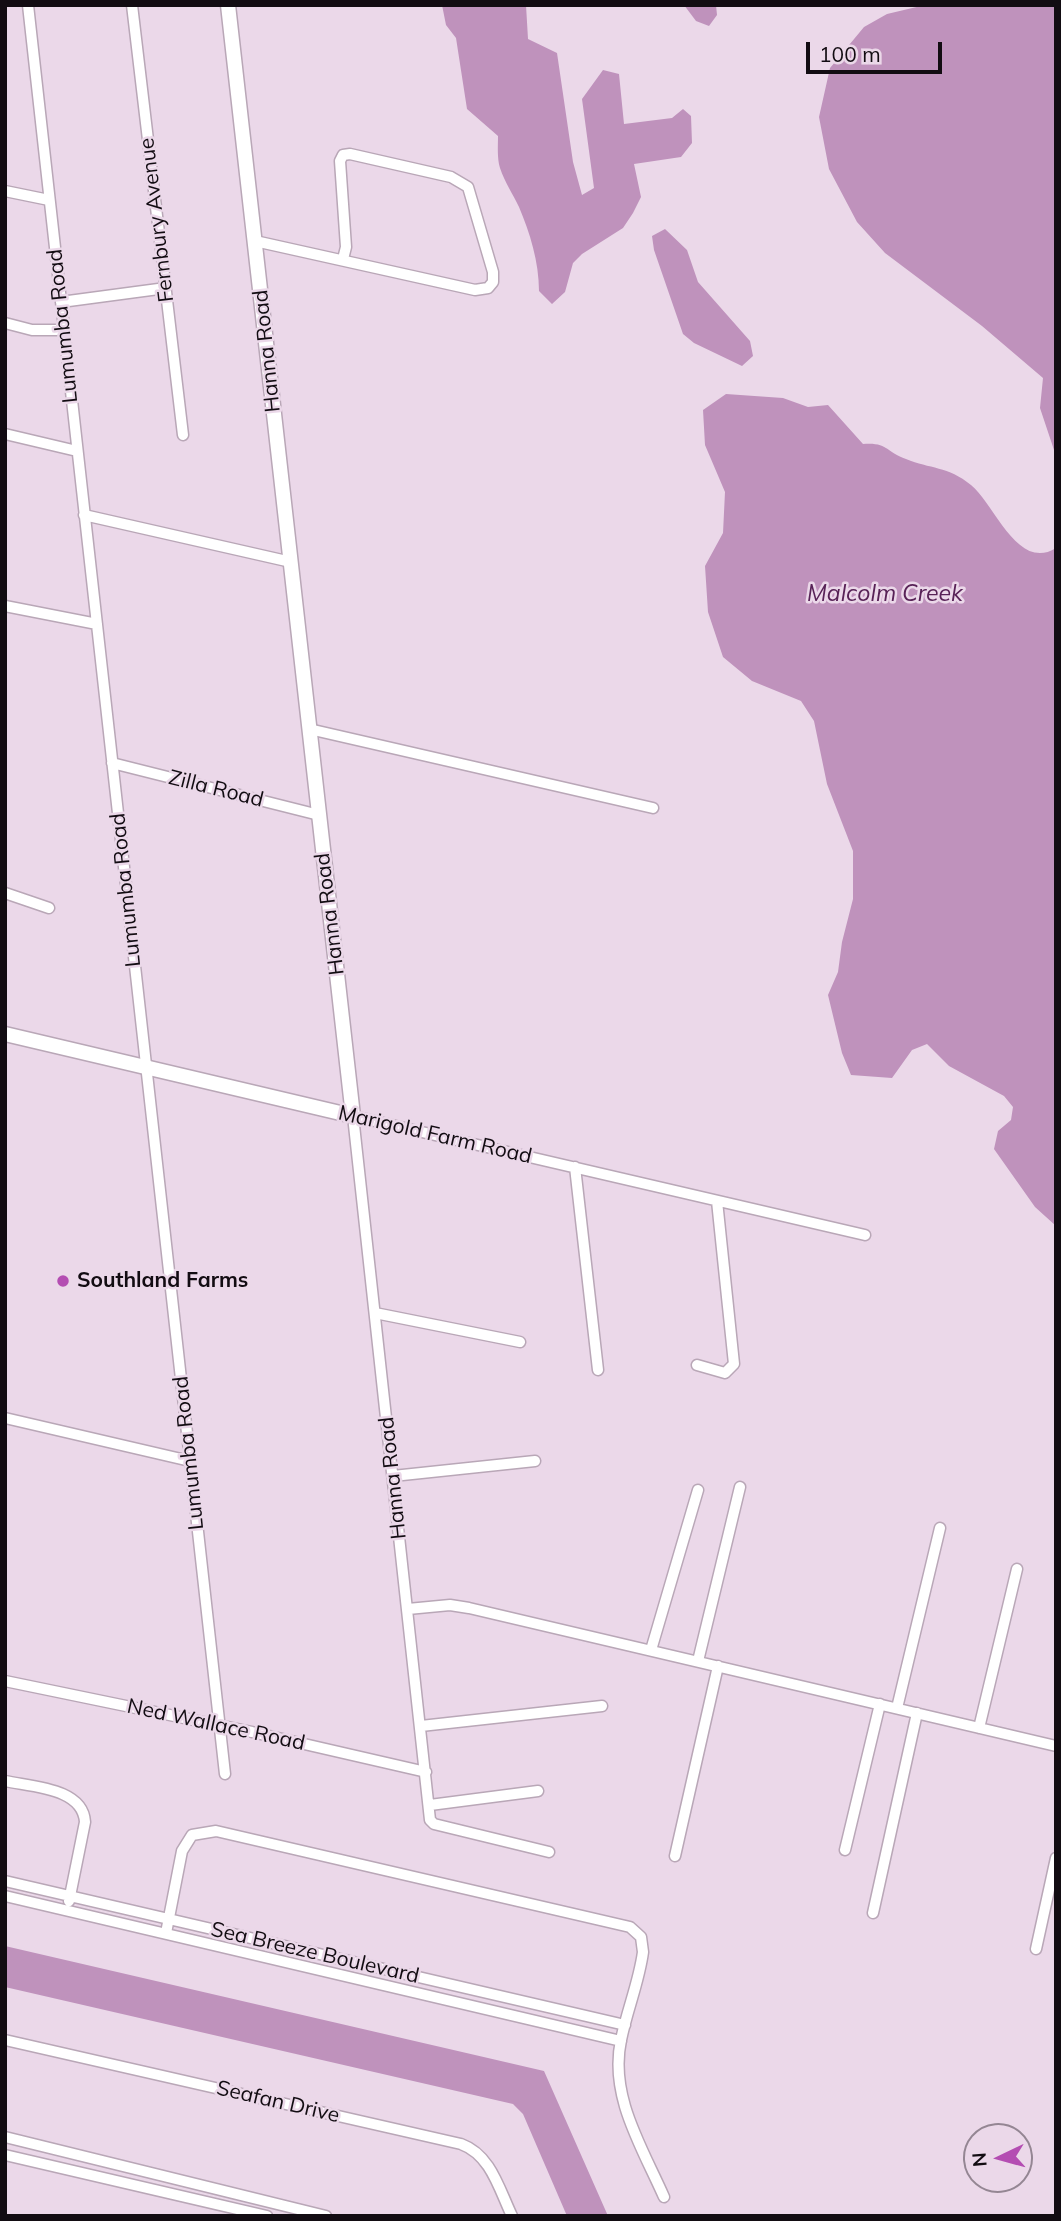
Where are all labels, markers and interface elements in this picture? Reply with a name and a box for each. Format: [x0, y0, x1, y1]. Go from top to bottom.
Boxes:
scale bar [809, 28, 946, 72]
text: 100 m [819, 41, 881, 67]
street label: Fernbury Avenue [134, 136, 180, 304]
street label: Lumumba Road [42, 248, 84, 404]
street label: Hanna Road [248, 289, 286, 413]
water label: Malcolm Creek [807, 580, 963, 608]
street label: Zilla Road [166, 765, 266, 813]
street label: Lumumba Road [105, 812, 147, 968]
street label: Hanna Road [310, 851, 350, 977]
street label: Marigold Farm Road [336, 1100, 534, 1170]
place label: Southland Farms [77, 1268, 248, 1294]
marker: Southland Farms [55, 1273, 71, 1289]
street label: Lumumba Road [168, 1375, 210, 1531]
street label: Hanna Road [374, 1416, 412, 1540]
street label: Ned Wallace Road [125, 1694, 307, 1756]
street label: Sea Breeze Boulevard [208, 1917, 422, 1989]
street label: Seafan Drive [214, 2076, 342, 2128]
north arrow [963, 2123, 1033, 2193]
text: N [966, 2151, 992, 2168]

